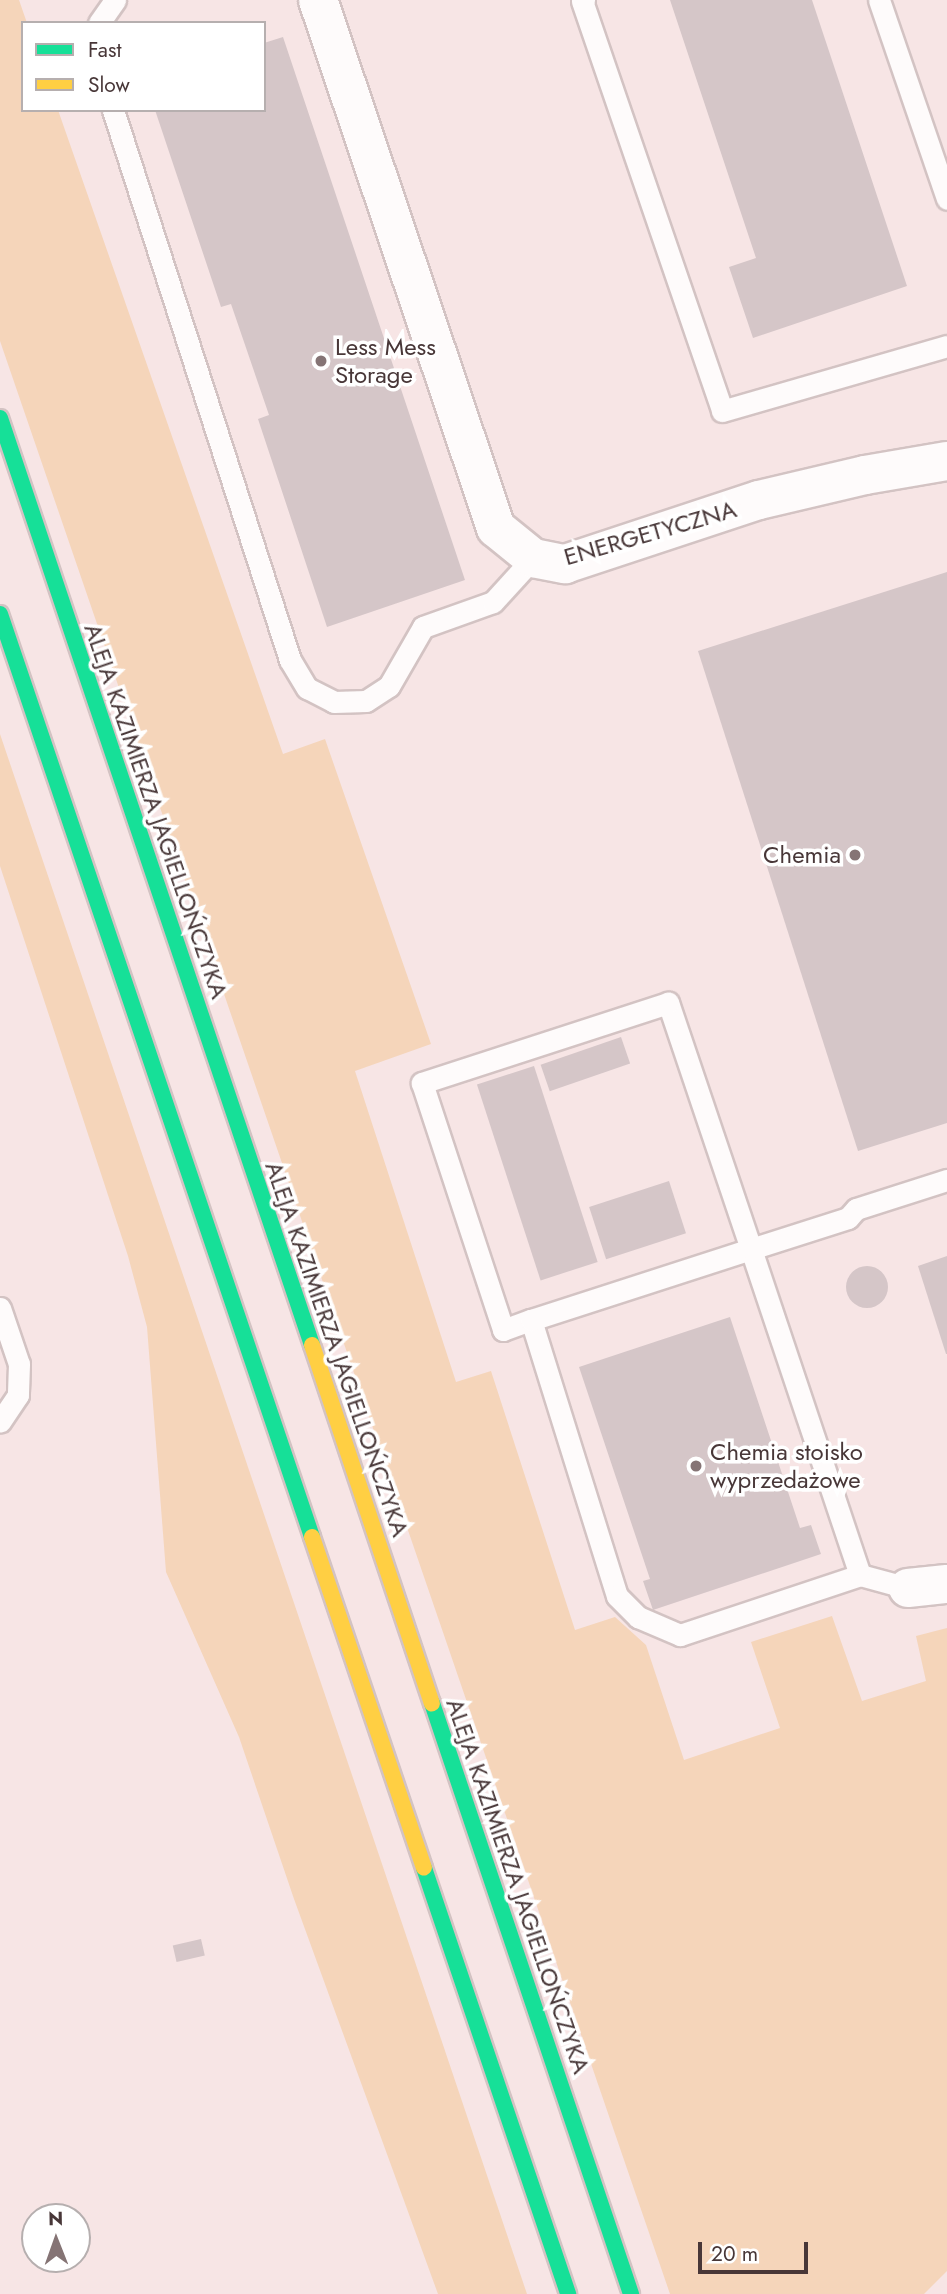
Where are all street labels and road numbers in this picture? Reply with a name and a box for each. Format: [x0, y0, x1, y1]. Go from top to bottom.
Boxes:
street label: ENERGETYCZNA [560, 495, 740, 571]
street label: ALEJA KAZIMIERZA JAGIELLOŃCZYKA [78, 620, 234, 1002]
street label: ALEJA KAZIMIERZA JAGIELLOŃCZYKA [259, 1158, 415, 1540]
street label: ALEJA KAZIMIERZA JAGIELLOŃCZYKA [440, 1695, 596, 2077]

